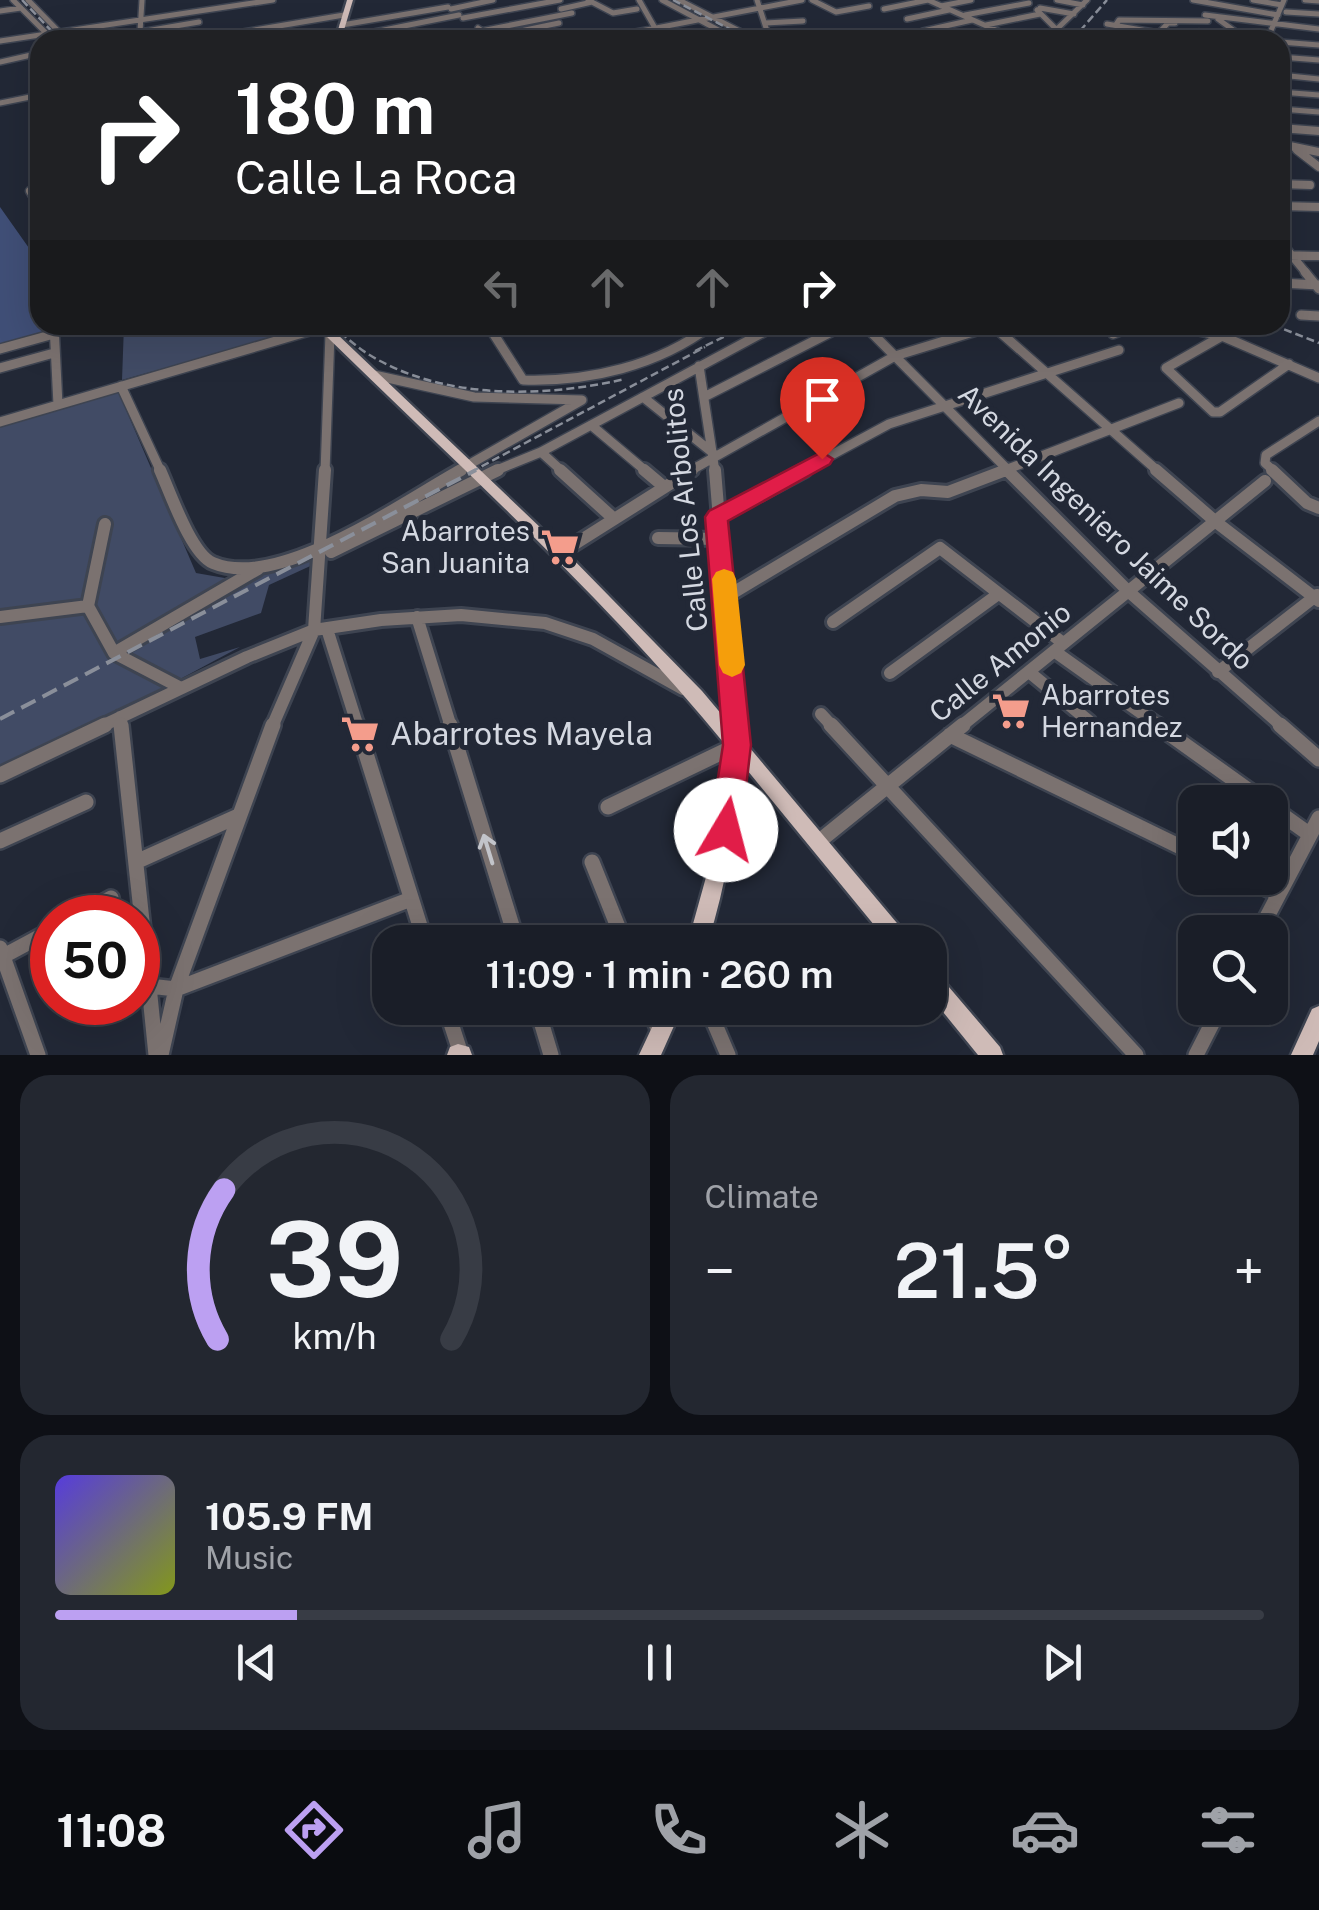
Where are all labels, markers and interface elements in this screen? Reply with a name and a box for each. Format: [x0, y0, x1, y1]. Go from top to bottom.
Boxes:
text: 180 m [235, 67, 435, 150]
icon: right [70, 70, 200, 200]
text: Calle La Roca [235, 151, 517, 204]
icon: left [475, 260, 530, 315]
icon: ahead [580, 260, 635, 315]
icon: ahead [685, 260, 740, 315]
icon: right [790, 260, 845, 315]
pin [780, 357, 865, 460]
icon: arrive [795, 372, 850, 427]
street label: Avenida Ingeniero Jaime Sordo [952, 377, 1261, 676]
street label: Calle Los Arbolitos [655, 387, 714, 633]
place label: Abarrotes San Juanita [381, 514, 530, 579]
supermarket icon: Abarrotes San Juanita [539, 526, 581, 568]
street label: Calle Amonio [923, 595, 1077, 728]
place label: Abarrotes Hernandez [1041, 678, 1183, 743]
supermarket icon: Abarrotes Hernandez [990, 690, 1032, 732]
supermarket icon: Abarrotes Mayela [339, 713, 381, 755]
place label: Abarrotes Mayela [390, 715, 653, 752]
position arrow [674, 778, 778, 882]
map controls [1178, 785, 1288, 1025]
button: sound [1178, 785, 1288, 895]
one-way arrow [478, 834, 496, 866]
speed limit sign: 50 [30, 895, 160, 1025]
button: search [1178, 915, 1288, 1025]
text: 11:09 · 1 min · 260 m [486, 952, 833, 997]
text: Climate [705, 1178, 819, 1215]
text: 39 [266, 1198, 403, 1320]
text: 21.5° [894, 1227, 1075, 1315]
text: − [705, 1239, 735, 1303]
text: + [1233, 1239, 1264, 1303]
text: km/h [293, 1315, 377, 1357]
text: 105.9 FM [205, 1494, 373, 1539]
text: Music [205, 1539, 293, 1576]
icon: previous [229, 1635, 284, 1690]
icon: pause [632, 1635, 687, 1690]
icon: next [1035, 1635, 1090, 1690]
icon: directions [279, 1795, 349, 1865]
icon: music [462, 1795, 532, 1865]
icon: phone [644, 1795, 714, 1865]
icon: climate [827, 1795, 897, 1865]
icon: car [1010, 1795, 1080, 1865]
icon: filters [1193, 1795, 1263, 1865]
text: 11:08 [56, 1804, 166, 1857]

